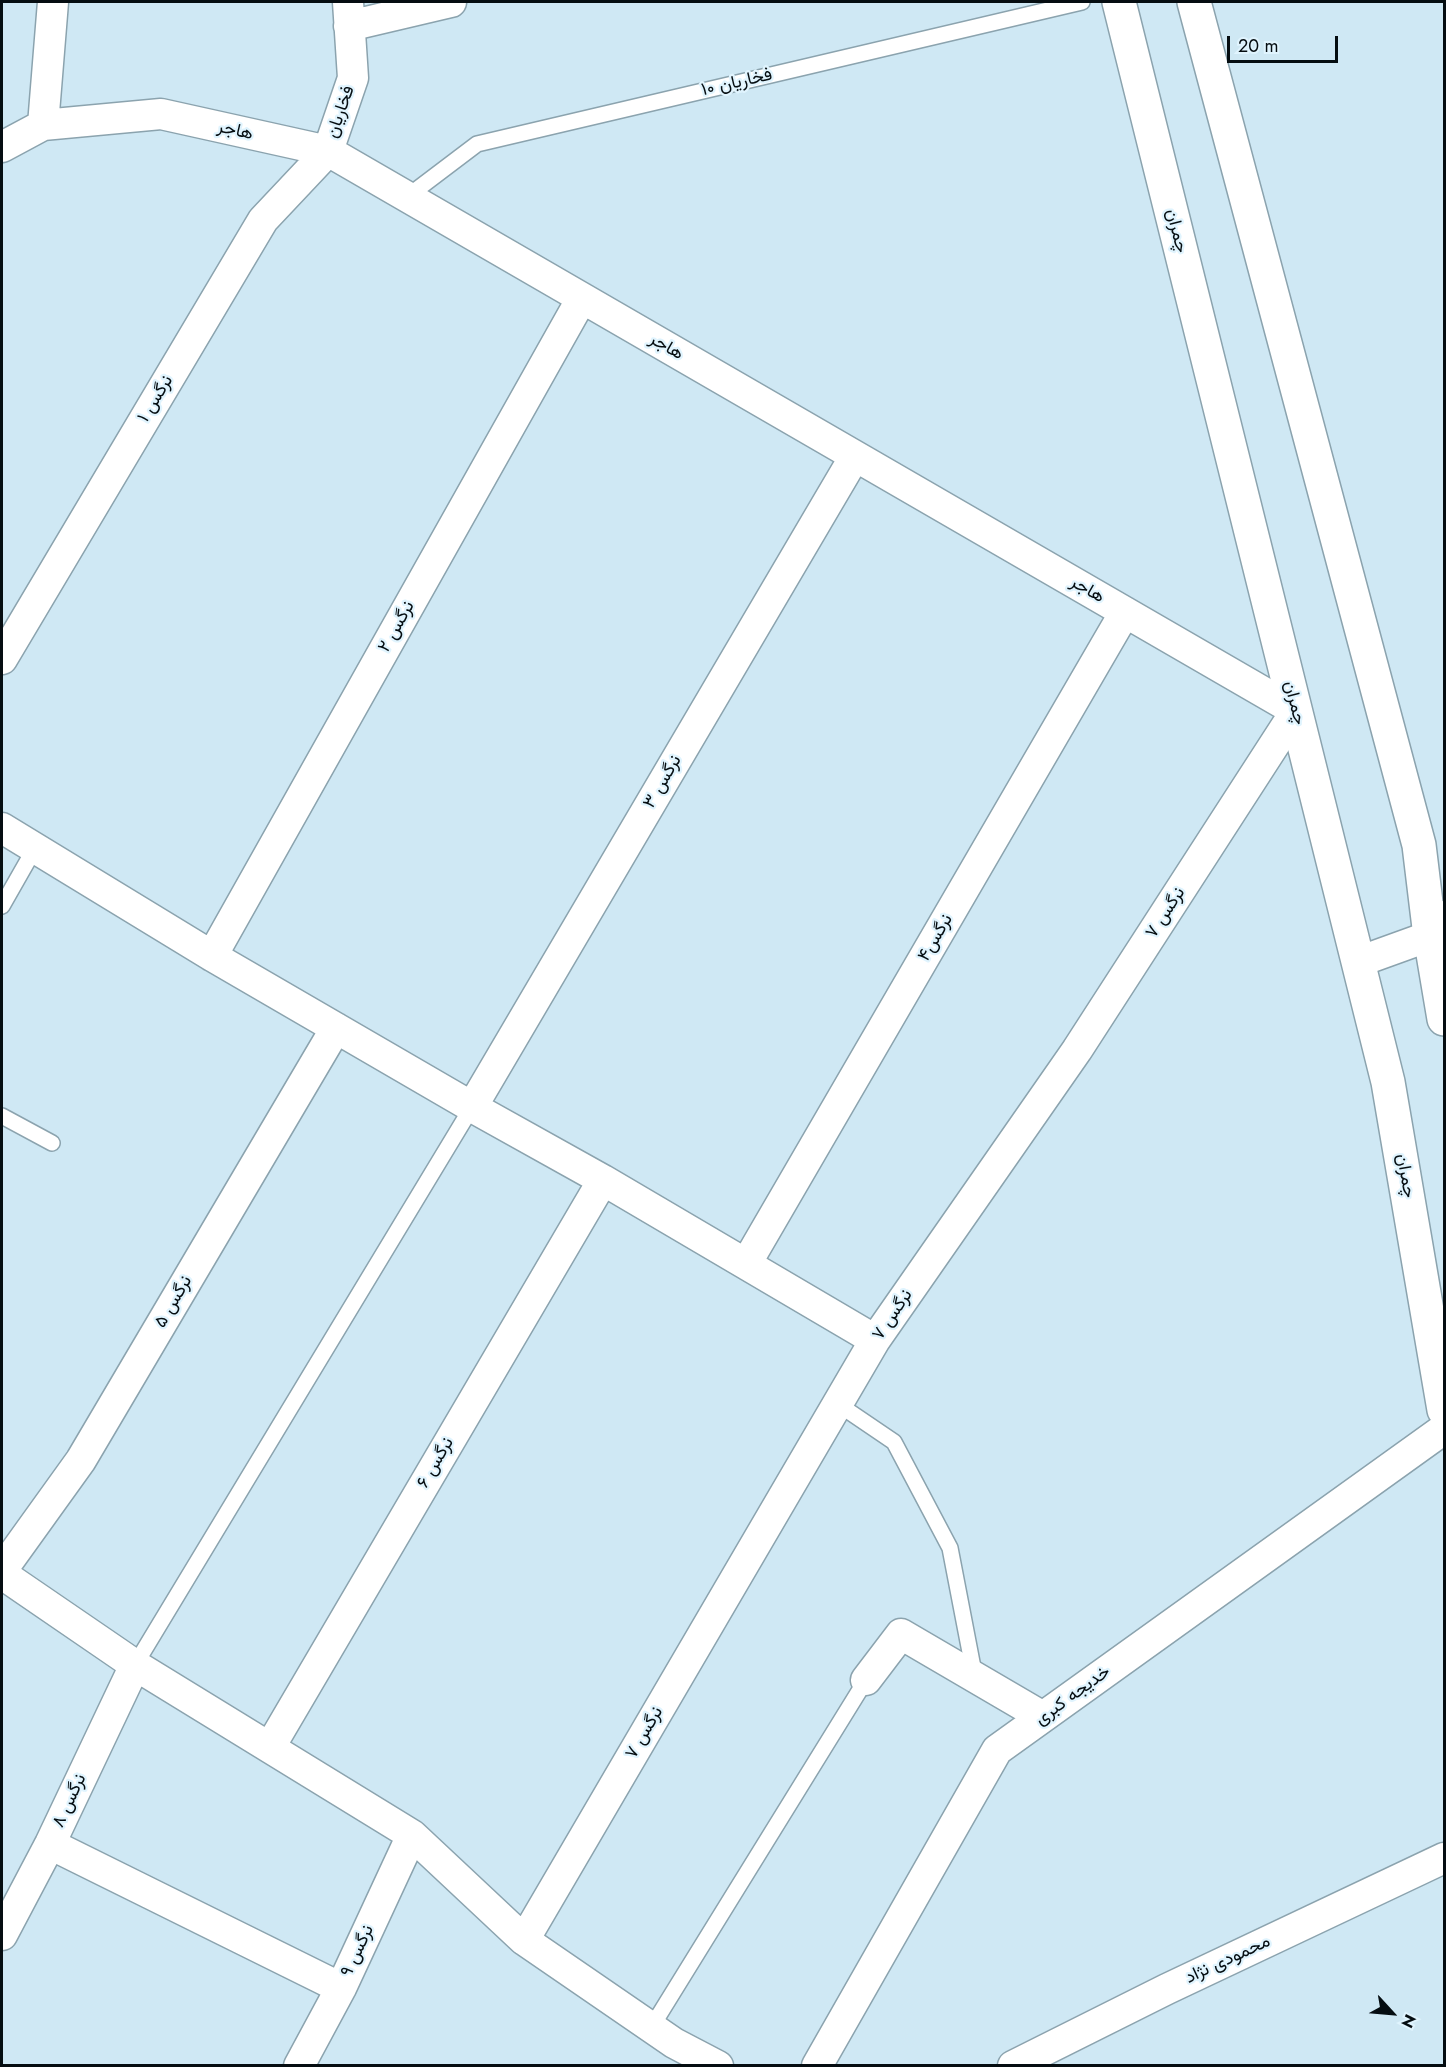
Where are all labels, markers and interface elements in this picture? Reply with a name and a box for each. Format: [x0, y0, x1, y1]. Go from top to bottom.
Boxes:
scale bar [1230, 24, 1341, 62]
text: 20 m [1238, 33, 1278, 59]
street label: فخاریان ۱۰ [699, 64, 775, 102]
street label: فخاریان [322, 83, 360, 141]
street label: هاجر [215, 116, 255, 146]
street label: چمران [1160, 207, 1192, 255]
street label: هاجر [645, 329, 687, 365]
street label: نرگس ۱ [134, 371, 178, 427]
street label: هاجر [1066, 572, 1108, 608]
street label: نرگس ۲ [374, 597, 420, 657]
street label: چمران [1278, 679, 1310, 727]
street label: نرگس ۳ [639, 752, 687, 812]
street label: نرگس ۷ [1142, 883, 1190, 943]
street label: نرگس۴ [914, 911, 958, 965]
street label: چمران [1391, 1152, 1419, 1200]
street label: نرگس ۵ [150, 1272, 198, 1332]
street label: نرگس ۷ [868, 1285, 918, 1345]
street label: نرگس ۶ [413, 1434, 459, 1492]
street label: خدیجه کبری [1031, 1661, 1115, 1731]
street label: نرگس ۷ [621, 1703, 669, 1763]
street label: نرگس ۸ [48, 1771, 92, 1831]
street label: نرگس ۹ [337, 1922, 379, 1980]
street label: محمودی نژاد [1182, 1931, 1274, 1989]
north arrow [1362, 1983, 1422, 2043]
text: N [1396, 2010, 1422, 2032]

